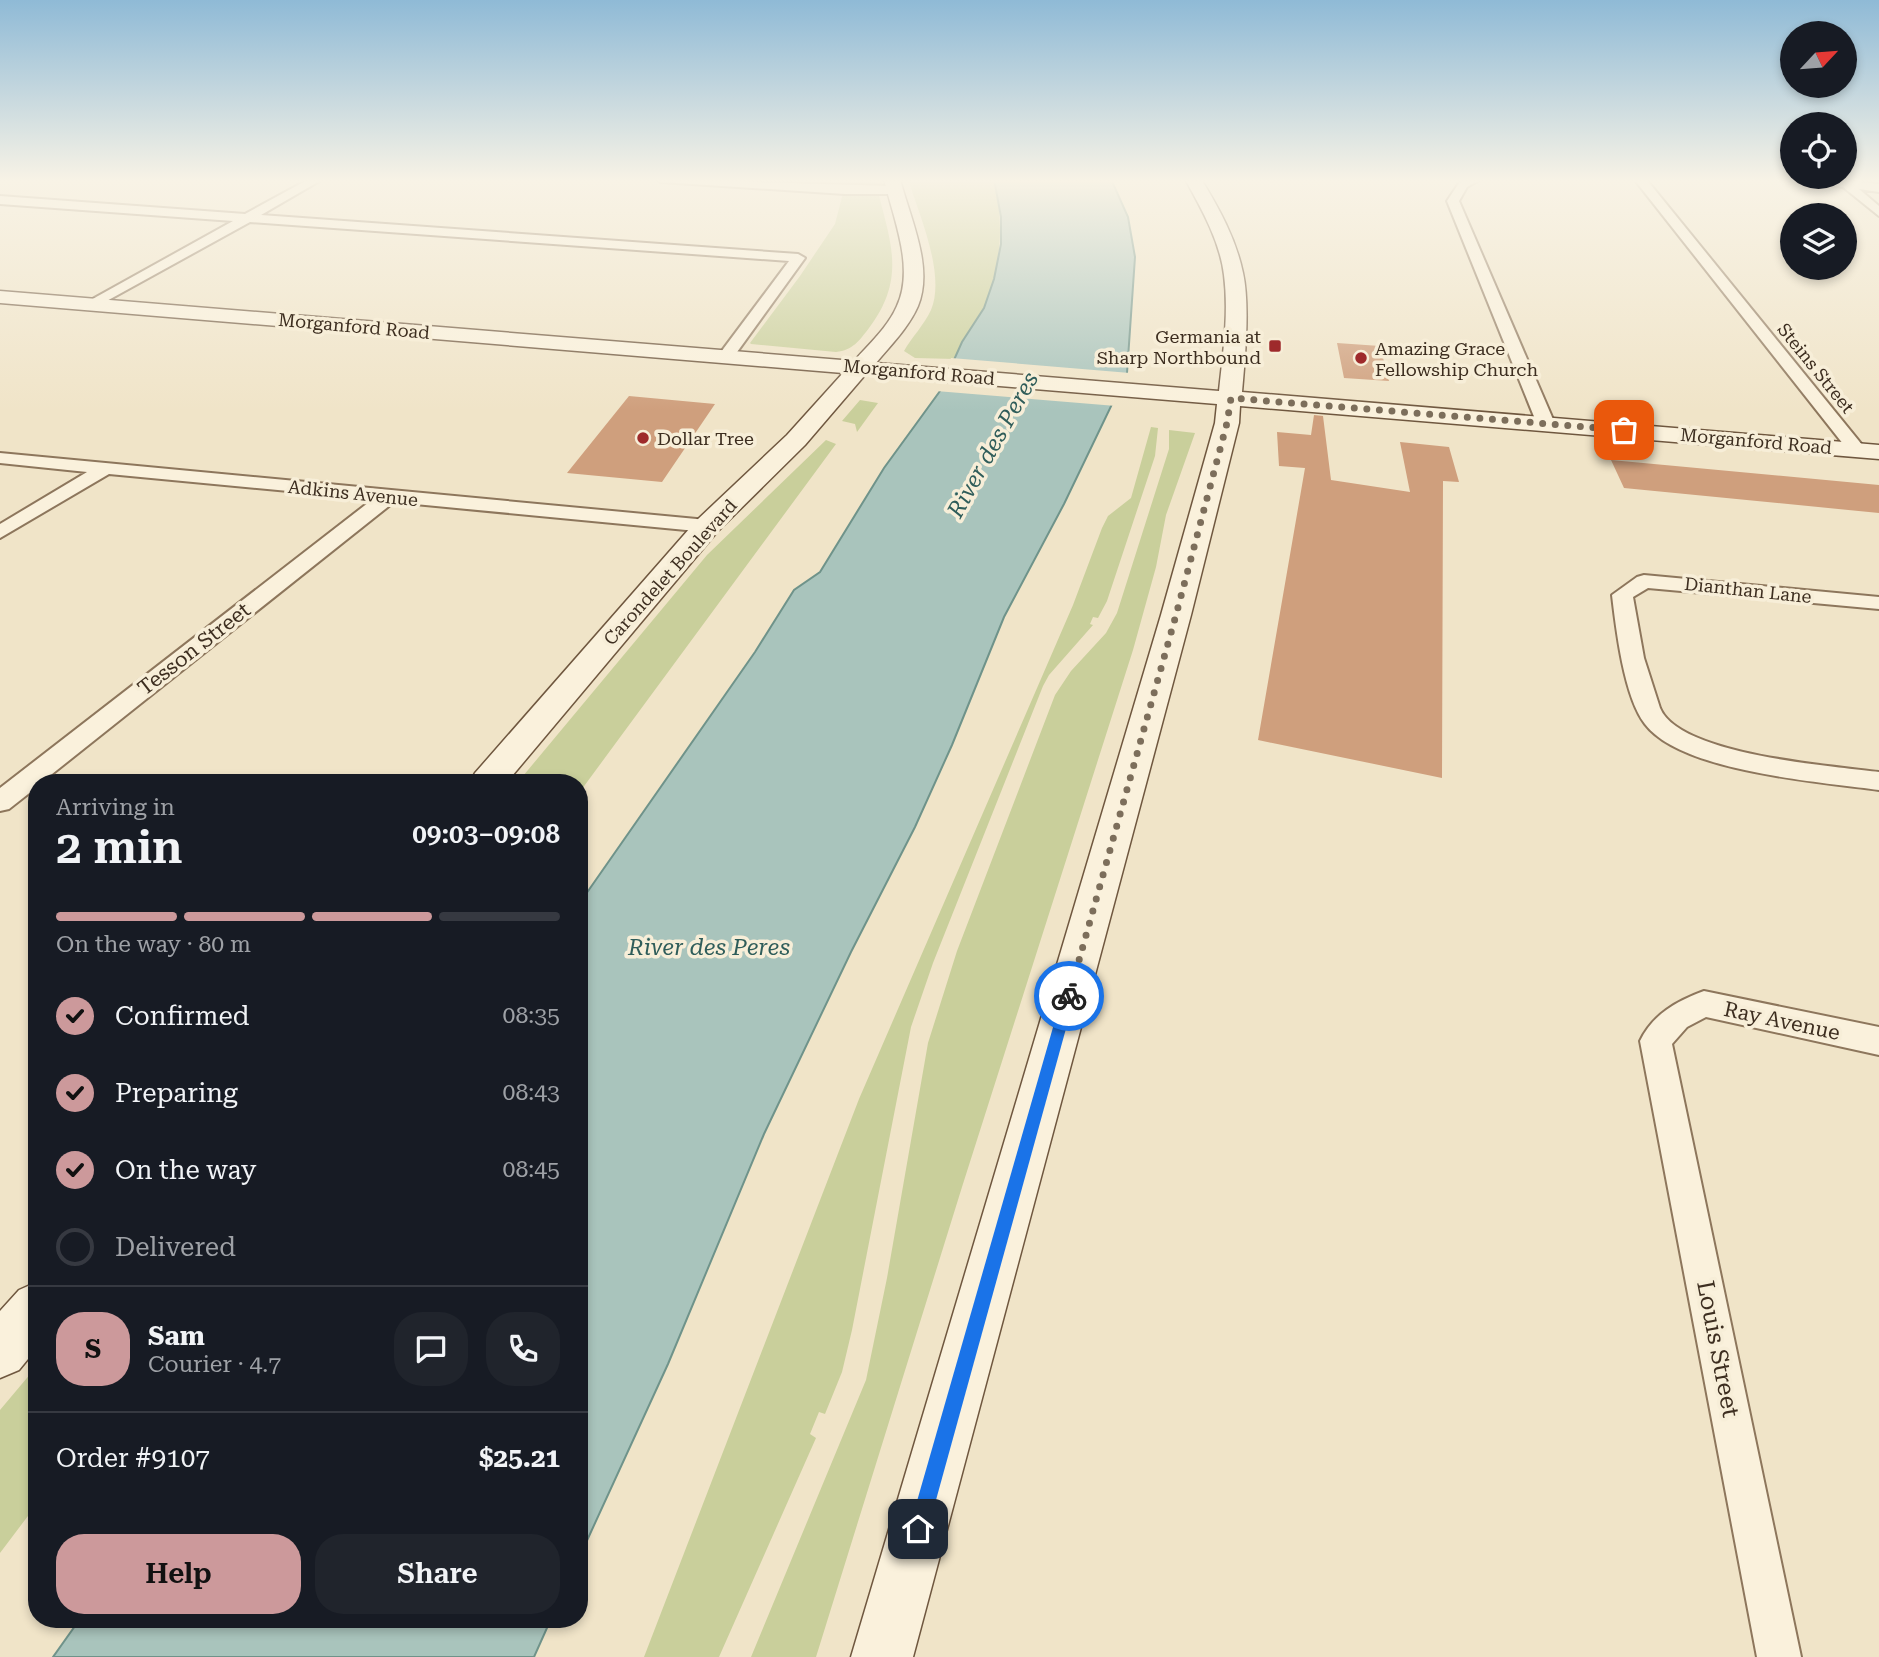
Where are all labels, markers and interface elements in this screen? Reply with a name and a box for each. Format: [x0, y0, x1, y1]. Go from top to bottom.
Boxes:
north arrow [1780, 21, 1857, 98]
map controls [1780, 21, 1857, 280]
button: locate [1780, 112, 1857, 189]
button: layers [1780, 203, 1857, 280]
street label: Morganford Road [277, 309, 431, 343]
street label: Steins Street [1773, 319, 1859, 417]
place label: Germania at Sharp Northbound [1097, 326, 1261, 368]
marker: Germania at Sharp Northbound [1267, 338, 1283, 354]
place label: Amazing Grace Fellowship Church [1375, 338, 1538, 380]
marker: Amazing Grace Fellowship Church [1353, 350, 1369, 366]
street label: Morganford Road [842, 355, 996, 389]
water label: River des Peres [941, 368, 1044, 523]
pin [1594, 400, 1654, 460]
icon: bag [1605, 411, 1643, 449]
street label: Morganford Road [1679, 424, 1833, 458]
place label: Dollar Tree [657, 428, 754, 449]
marker: Dollar Tree [635, 430, 651, 446]
street label: Adkins Avenue [287, 476, 419, 510]
street label: Carondelet Boulevard [599, 494, 741, 649]
street label: Dianthan Lane [1683, 573, 1813, 607]
street label: Tesson Street [133, 598, 255, 700]
text: Arriving in [56, 794, 175, 821]
text: 09:03–09:08 [412, 819, 560, 849]
text: 2 min [56, 820, 183, 874]
text: On the way · 80 m [56, 931, 251, 958]
water label: River des Peres [627, 934, 790, 961]
courier [1034, 961, 1104, 1031]
icon: bike [1050, 977, 1088, 1015]
icon: check [56, 997, 94, 1035]
street label: Ray Avenue [1722, 997, 1842, 1045]
text: Confirmed [115, 1001, 250, 1031]
text: 08:35 [503, 1002, 560, 1029]
icon: check [56, 1074, 94, 1112]
text: Preparing [115, 1078, 238, 1108]
text: 08:43 [503, 1079, 560, 1106]
icon: check [56, 1151, 94, 1189]
text: On the way [115, 1155, 256, 1185]
text: 08:45 [503, 1156, 560, 1183]
text: Delivered [115, 1232, 236, 1262]
street label: Louis Street [1691, 1278, 1745, 1420]
button: chat [394, 1312, 468, 1386]
button: phone [486, 1312, 560, 1386]
text: Sam [148, 1321, 205, 1351]
text: S [85, 1334, 101, 1364]
text: Courier · 4.7 [148, 1351, 281, 1378]
text: Order #9107 [56, 1443, 210, 1473]
text: $25.21 [479, 1443, 560, 1473]
pin [888, 1499, 948, 1559]
icon: home [899, 1510, 937, 1548]
button: Help [56, 1534, 301, 1614]
button: Share [315, 1534, 560, 1614]

